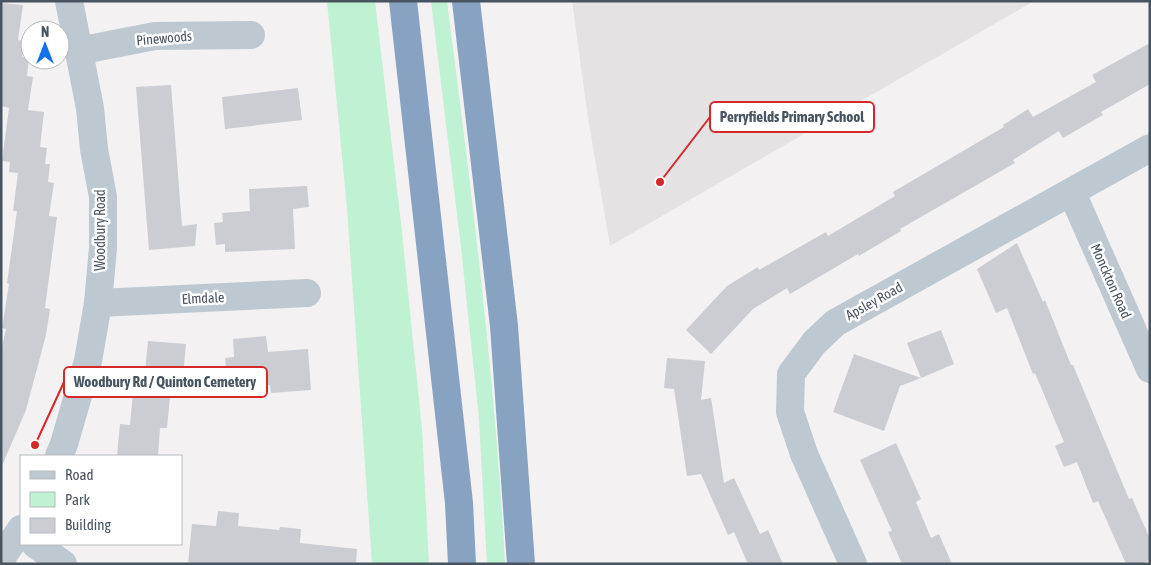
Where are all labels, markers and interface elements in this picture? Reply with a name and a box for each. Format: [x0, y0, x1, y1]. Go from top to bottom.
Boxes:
north arrow [20, 20, 70, 70]
text: N [41, 24, 49, 40]
street label: Pinewoods [136, 28, 193, 48]
callout: Perryfields Primary School [710, 102, 874, 132]
text: Perryfields Primary School [720, 108, 865, 125]
street label: Woodbury Road [92, 189, 108, 271]
street label: Monckton Road [1087, 241, 1135, 321]
street label: Apsley Road [843, 279, 905, 323]
street label: Elmdale [181, 289, 225, 307]
callout: Woodbury Rd / Quinton Cemetery [64, 367, 267, 397]
text: Woodbury Rd / Quinton Cemetery [73, 373, 257, 390]
legend [20, 455, 182, 545]
text: Road [65, 466, 94, 483]
text: Park [65, 491, 90, 508]
text: Building [65, 516, 111, 533]

